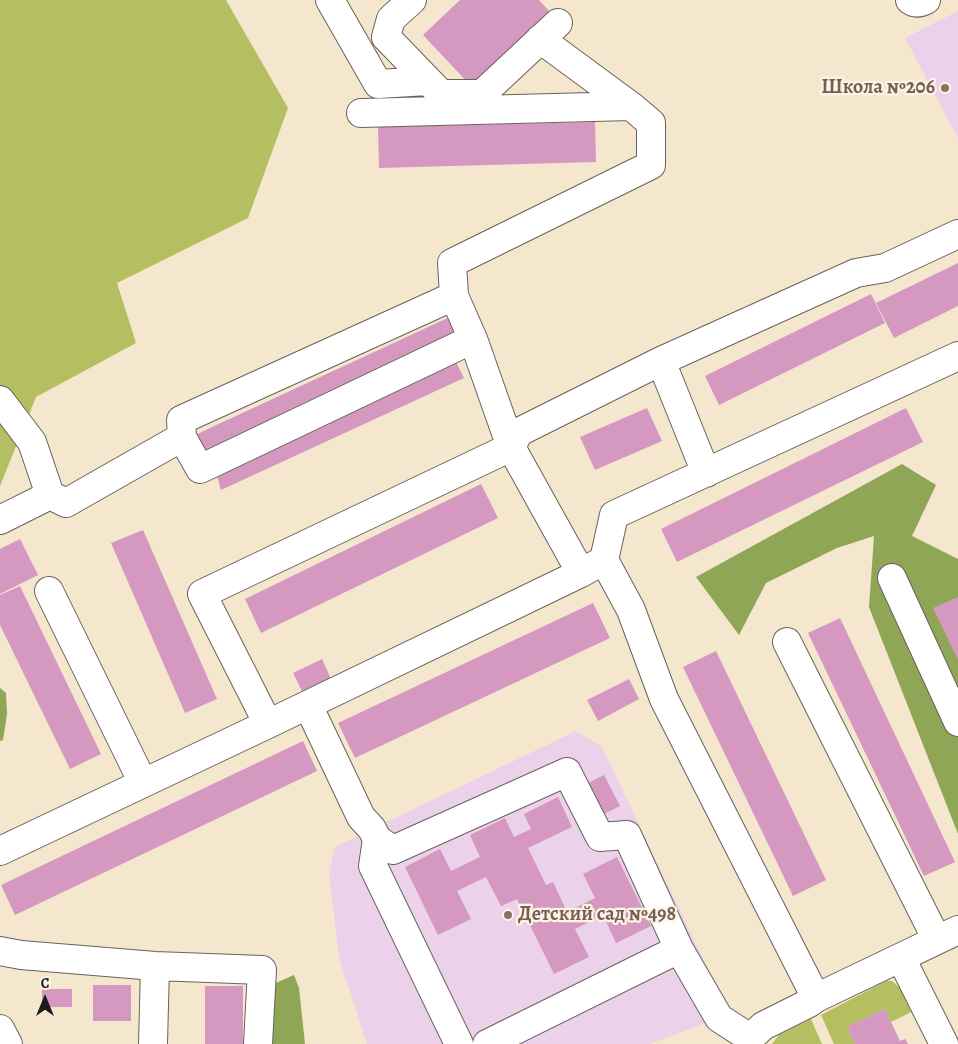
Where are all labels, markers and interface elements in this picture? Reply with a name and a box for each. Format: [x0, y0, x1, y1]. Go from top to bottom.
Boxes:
place label: Школа №206 [821, 76, 935, 100]
marker: Школа №206 [939, 82, 951, 94]
place label: Детский сад №498 [518, 903, 676, 927]
marker: Детский сад №498 [502, 909, 514, 921]
north arrow [20, 974, 70, 1024]
text: С [41, 974, 49, 993]

